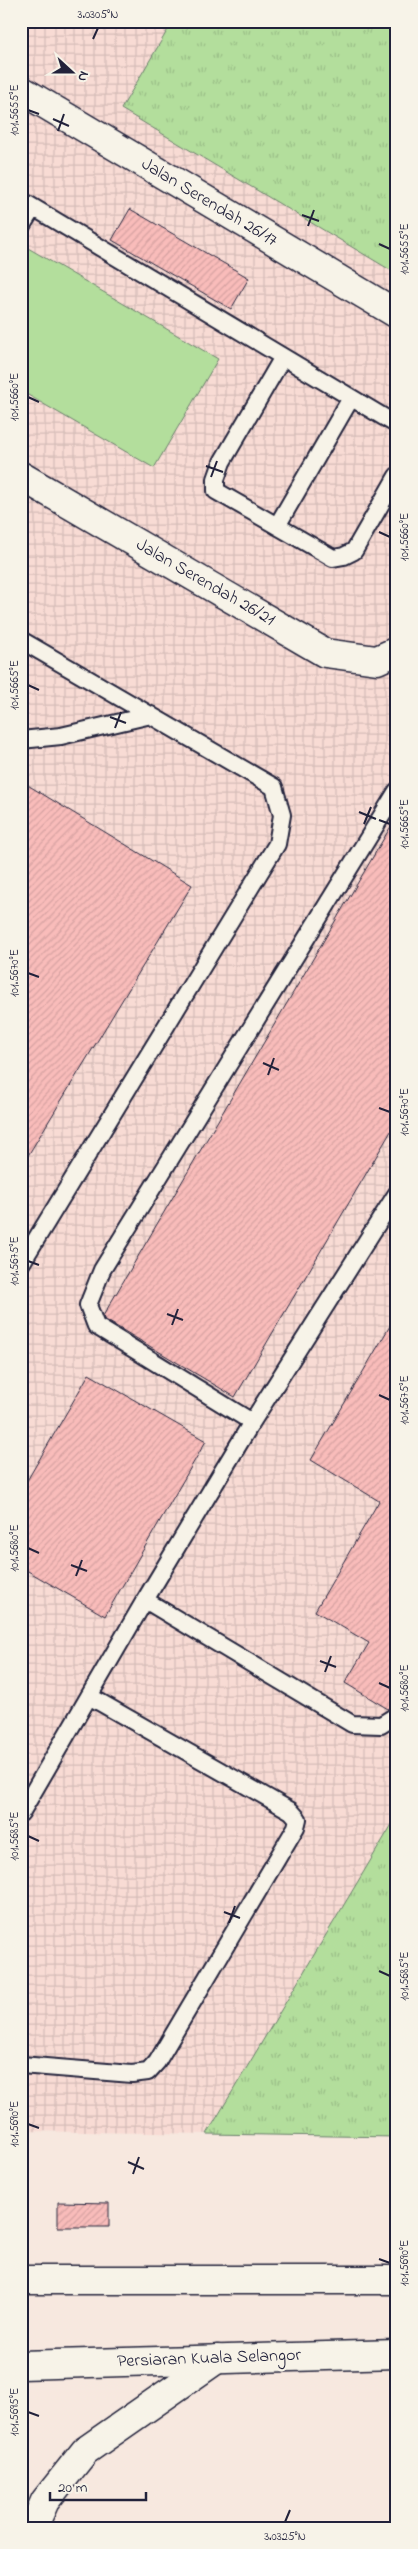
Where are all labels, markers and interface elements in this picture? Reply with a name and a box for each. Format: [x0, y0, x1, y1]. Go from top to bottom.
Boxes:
text: 3.0305°N [78, 6, 118, 24]
north arrow [48, 48, 98, 98]
text: N [71, 68, 94, 84]
text: 101.5655°E [6, 84, 24, 136]
street label: Jalan Serendah 26/17 [136, 152, 283, 254]
text: 101.5655°E [396, 223, 414, 275]
text: 101.5660°E [6, 373, 24, 421]
text: 101.5660°E [396, 513, 414, 561]
street label: Jalan Serendah 26/21 [131, 533, 280, 634]
text: 101.5665°E [6, 660, 24, 710]
text: 101.5665°E [396, 799, 414, 849]
text: 101.5670°E [6, 949, 24, 997]
text: 101.5670°E [396, 1088, 414, 1136]
text: 101.5675°E [6, 1236, 24, 1286]
text: 101.5675°E [396, 1375, 414, 1425]
text: 101.5680°E [6, 1524, 24, 1572]
text: 101.5680°E [396, 1664, 414, 1712]
text: 101.5685°E [6, 1811, 24, 1861]
text: 101.5685°E [396, 1951, 414, 2001]
text: 101.5690°E [6, 2101, 24, 2147]
text: 101.5690°E [396, 2240, 414, 2286]
street label: Persiaran Kuala Selangor [117, 2343, 302, 2376]
text: 101.5695°E [6, 2388, 24, 2436]
scale bar [50, 2469, 146, 2501]
text: 20 m [58, 2477, 88, 2499]
text: 3.0325°N [264, 2528, 306, 2546]

